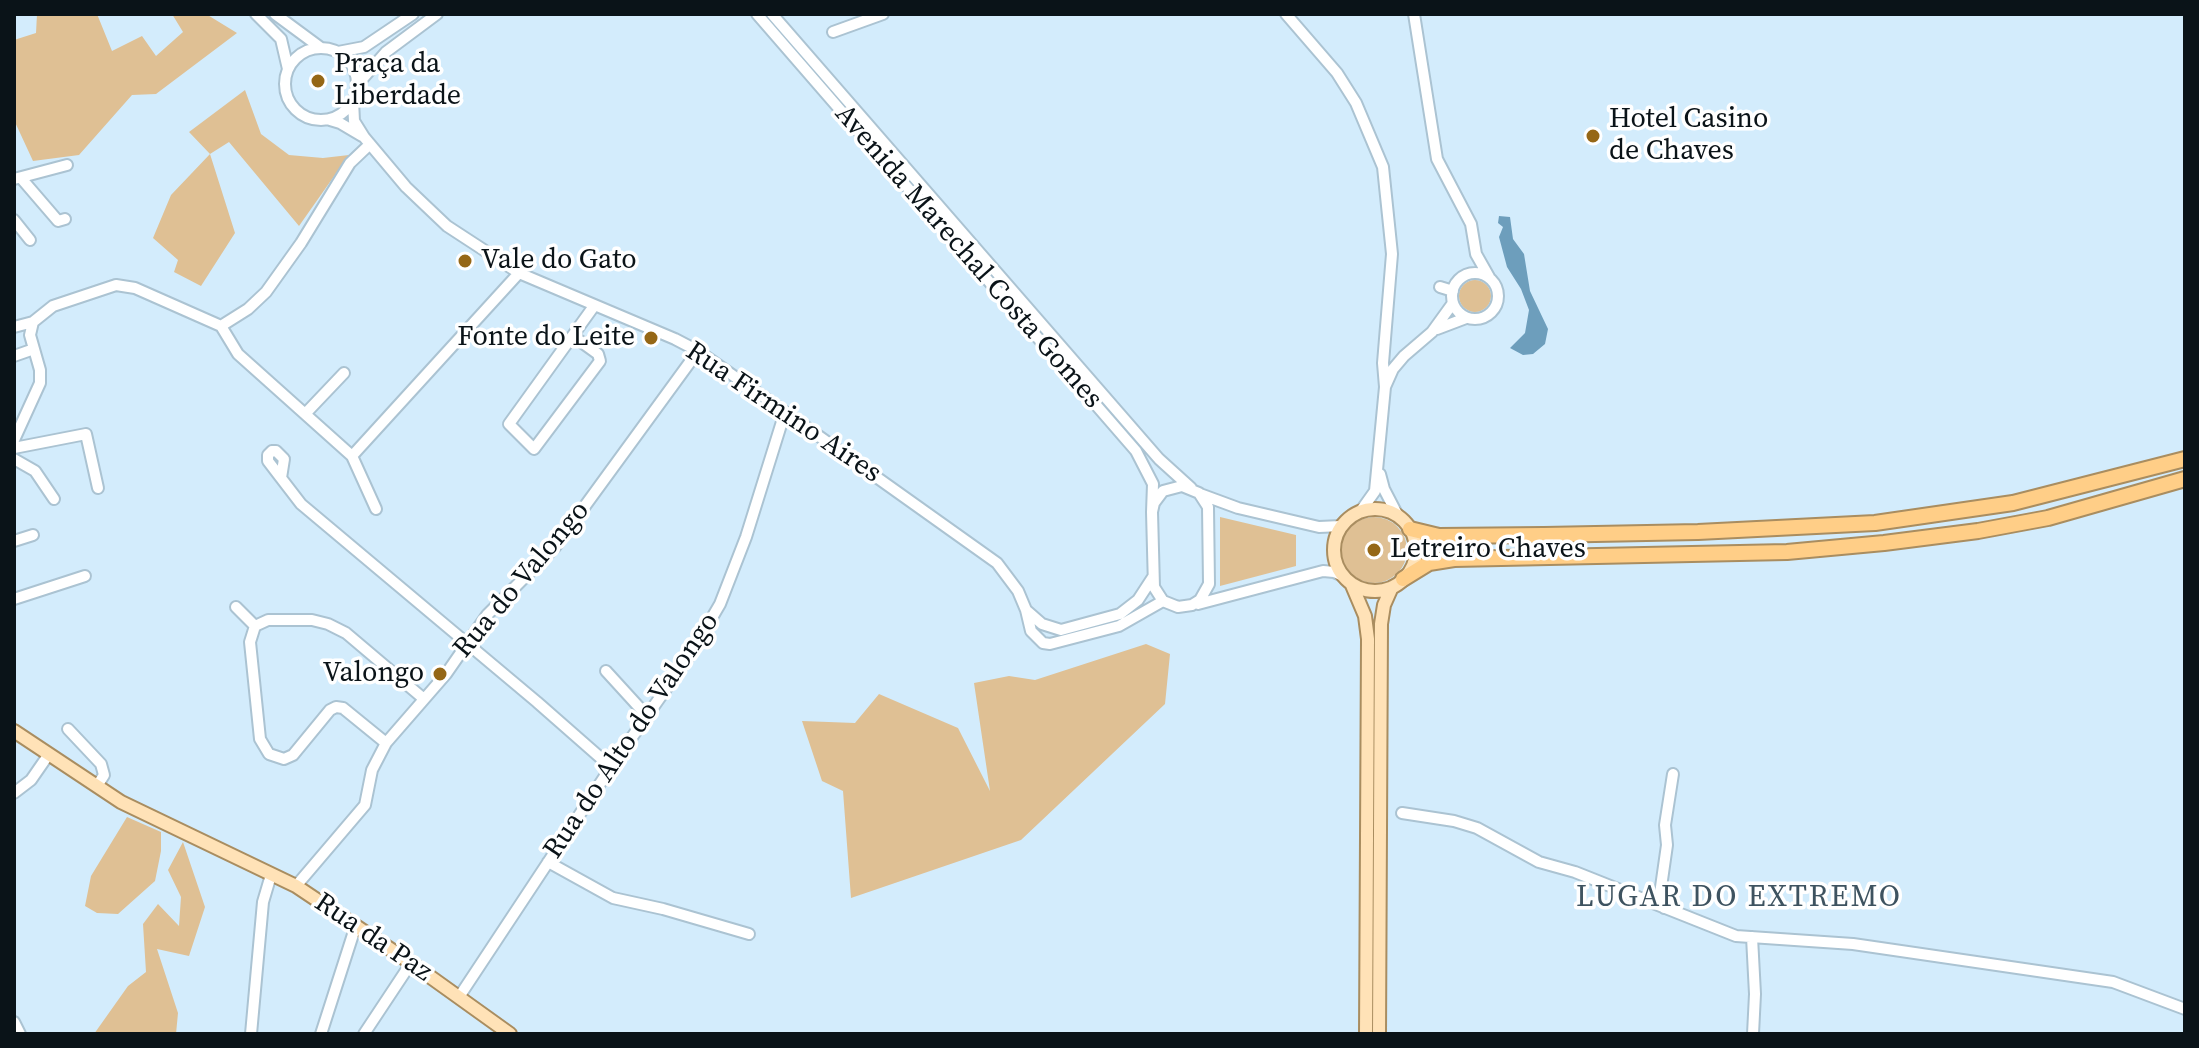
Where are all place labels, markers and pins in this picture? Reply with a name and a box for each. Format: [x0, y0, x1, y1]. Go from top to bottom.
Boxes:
place label: Praça da Liberdade [334, 48, 461, 114]
marker: Praça da Liberdade [309, 72, 327, 90]
place label: Hotel Casino de Chaves [1609, 103, 1768, 169]
marker: Hotel Casino de Chaves [1584, 127, 1602, 145]
place label: Vale do Gato [481, 244, 637, 278]
marker: Vale do Gato [456, 252, 474, 270]
place label: Fonte do Leite [457, 321, 635, 355]
marker: Fonte do Leite [642, 329, 660, 347]
place label: Letreiro Chaves [1390, 533, 1586, 567]
marker: Letreiro Chaves [1365, 541, 1383, 559]
place label: Valongo [323, 657, 424, 691]
marker: Valongo [431, 665, 449, 683]

